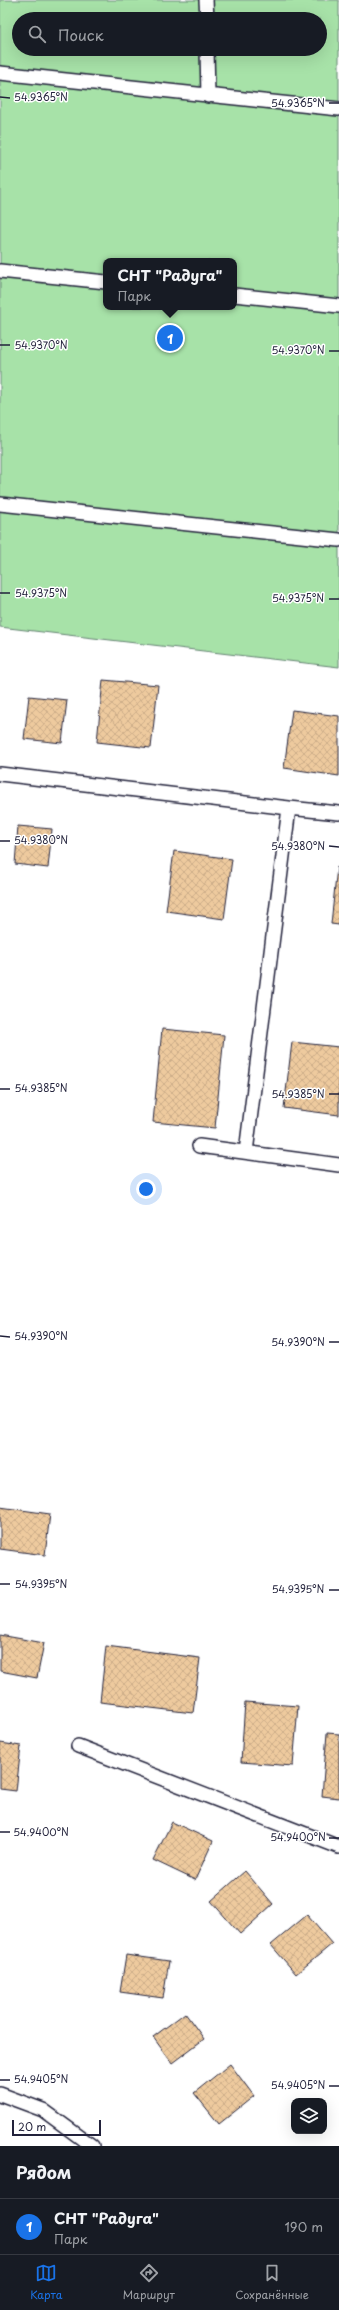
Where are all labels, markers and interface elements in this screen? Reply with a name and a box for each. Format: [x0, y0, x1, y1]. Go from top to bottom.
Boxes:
search box [12, 12, 327, 56]
icon: search [26, 23, 48, 45]
text: Поиск [58, 23, 104, 46]
text: 54.9365°N [14, 89, 68, 104]
text: 54.9365°N [271, 95, 325, 110]
popup [103, 258, 237, 310]
text: СНТ "Радуга" [118, 263, 222, 286]
text: Парк [118, 286, 151, 305]
pin: 1 [157, 323, 183, 353]
text: 54.9370°N [14, 337, 68, 352]
text: 54.9370°N [271, 342, 325, 357]
text: 54.9375°N [15, 585, 67, 600]
text: 54.9375°N [272, 590, 324, 605]
text: 54.9380°N [14, 832, 68, 847]
text: 54.9380°N [271, 838, 325, 853]
text: 54.9385°N [15, 1080, 68, 1095]
text: 54.9385°N [272, 1086, 325, 1101]
your location [136, 1179, 156, 1199]
text: 54.9390°N [14, 1328, 68, 1343]
text: 54.9390°N [271, 1334, 325, 1349]
text: 54.9395°N [15, 1576, 67, 1591]
text: 54.9395°N [272, 1581, 324, 1596]
text: 54.9400°N [13, 1824, 69, 1839]
text: 54.9400°N [270, 1829, 326, 1844]
text: 54.9405°N [14, 2071, 68, 2086]
text: 54.9405°N [271, 2077, 325, 2092]
map controls [291, 2098, 327, 2134]
button: layers [291, 2098, 327, 2134]
scale bar [12, 2118, 101, 2137]
text: 20 m [18, 2118, 46, 2135]
text: Рядом [16, 2159, 71, 2185]
text: СНТ "Радуга" [54, 2206, 159, 2229]
text: 1 [26, 2217, 32, 2236]
text: 190 m [284, 2217, 323, 2236]
text: Парк [54, 2229, 88, 2248]
tab: Карта [30, 2262, 62, 2303]
tab: Маршрут [123, 2262, 175, 2303]
tab: Сохранённые [235, 2262, 309, 2303]

